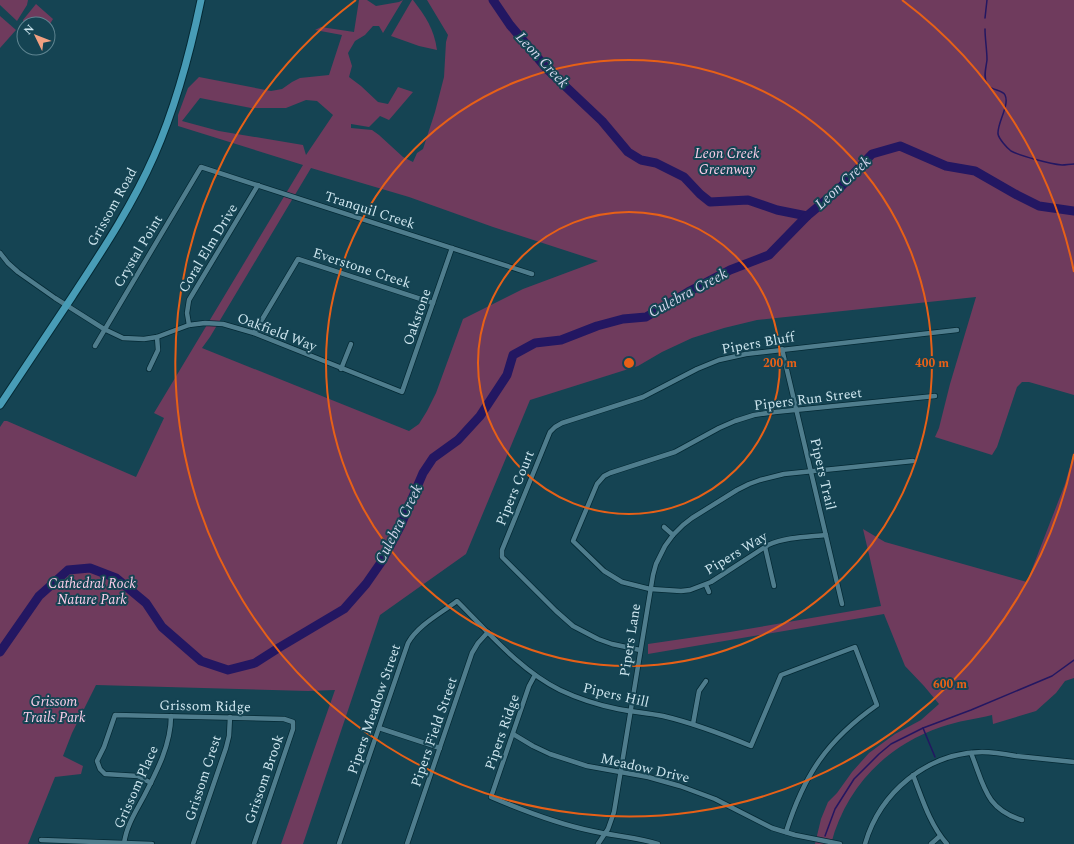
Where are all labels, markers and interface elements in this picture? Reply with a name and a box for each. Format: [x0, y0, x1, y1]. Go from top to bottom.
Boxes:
north arrow [16, 16, 56, 56]
text: N [20, 20, 38, 39]
water label: Leon Creek [510, 27, 574, 93]
park label: Leon Creek Greenway [694, 143, 760, 180]
water label: Leon Creek [810, 151, 876, 215]
street label: Grissom Road [82, 164, 142, 250]
street label: Tranquil Creek [322, 185, 418, 235]
street label: Coral Elm Drive [173, 199, 243, 297]
street label: Crystal Point [108, 211, 168, 291]
street label: Everstone Creek [310, 242, 414, 294]
water label: Culebra Creek [644, 262, 732, 324]
street label: Oakstone [397, 286, 437, 348]
street label: Oakfield Way [234, 307, 321, 357]
street label: Pipers Bluff [720, 326, 798, 360]
text: 200 m [763, 354, 797, 373]
text: 400 m [915, 354, 949, 373]
centre of rings [622, 356, 636, 370]
street label: Pipers Run Street [753, 382, 863, 416]
street label: Pipers Trail [805, 436, 841, 512]
street label: Pipers Court [490, 447, 540, 529]
water label: Culebra Creek [369, 480, 429, 568]
street label: Pipers Way [701, 525, 773, 580]
park label: Cathedral Rock Nature Park [48, 573, 136, 610]
street label: Pipers Lane [614, 602, 646, 678]
street label: Pipers Meadow Street [342, 641, 406, 777]
street label: Pipers Field Street [405, 674, 463, 790]
text: 600 m [933, 675, 967, 694]
street label: Pipers Hill [581, 677, 651, 713]
park label: Grissom Trails Park [23, 691, 86, 728]
street label: Pipers Ridge [479, 691, 525, 773]
street label: Grissom Ridge [159, 695, 251, 717]
street label: Grissom Brook [239, 731, 289, 827]
street label: Grissom Crest [179, 732, 227, 824]
street label: Grissom Place [108, 742, 164, 832]
street label: Meadow Drive [598, 748, 692, 788]

